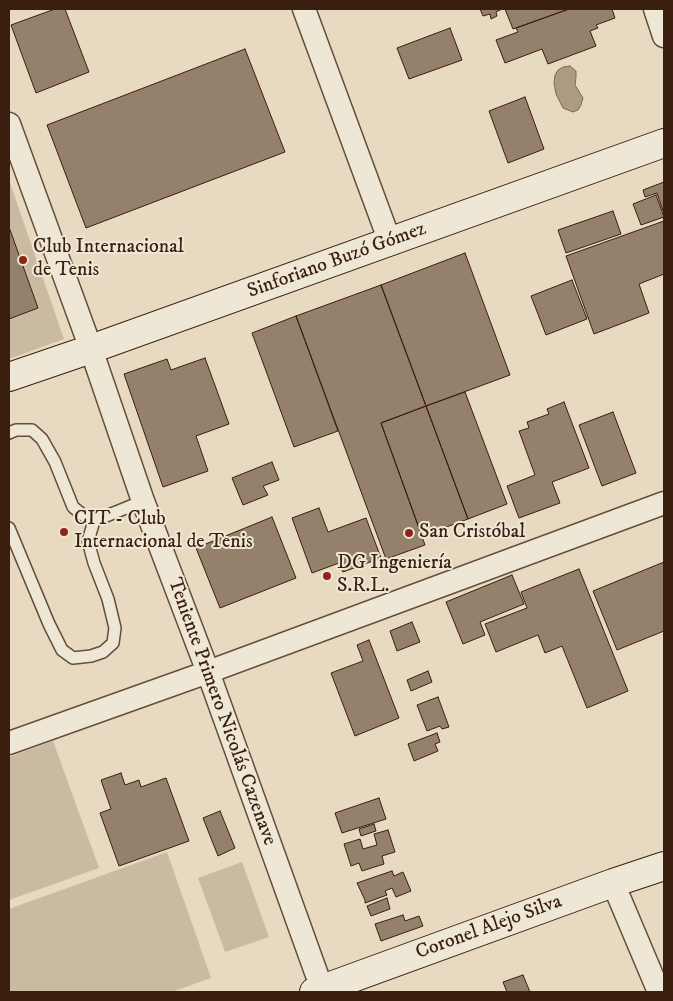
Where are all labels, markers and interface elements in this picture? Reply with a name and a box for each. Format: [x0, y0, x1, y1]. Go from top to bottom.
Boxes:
street label: Sinforiano Buzó Gómez [244, 218, 430, 304]
place label: Club Internacional de Tenis [33, 236, 184, 283]
marker: Club Internacional de Tenis [17, 254, 29, 266]
place label: CIT - Club Internacional de Tenis [74, 508, 253, 555]
place label: San Cristóbal [419, 521, 525, 545]
marker: CIT - Club Internacional de Tenis [58, 526, 70, 538]
marker: San Cristóbal [403, 527, 415, 539]
place label: DG Ingeniería S.R.L. [337, 552, 452, 599]
marker: DG Ingeniería S.R.L. [321, 570, 333, 582]
street label: Teniente Primero Nicolás Cazenave [161, 575, 281, 849]
street label: Coronel Alejo Silva [413, 890, 565, 966]

